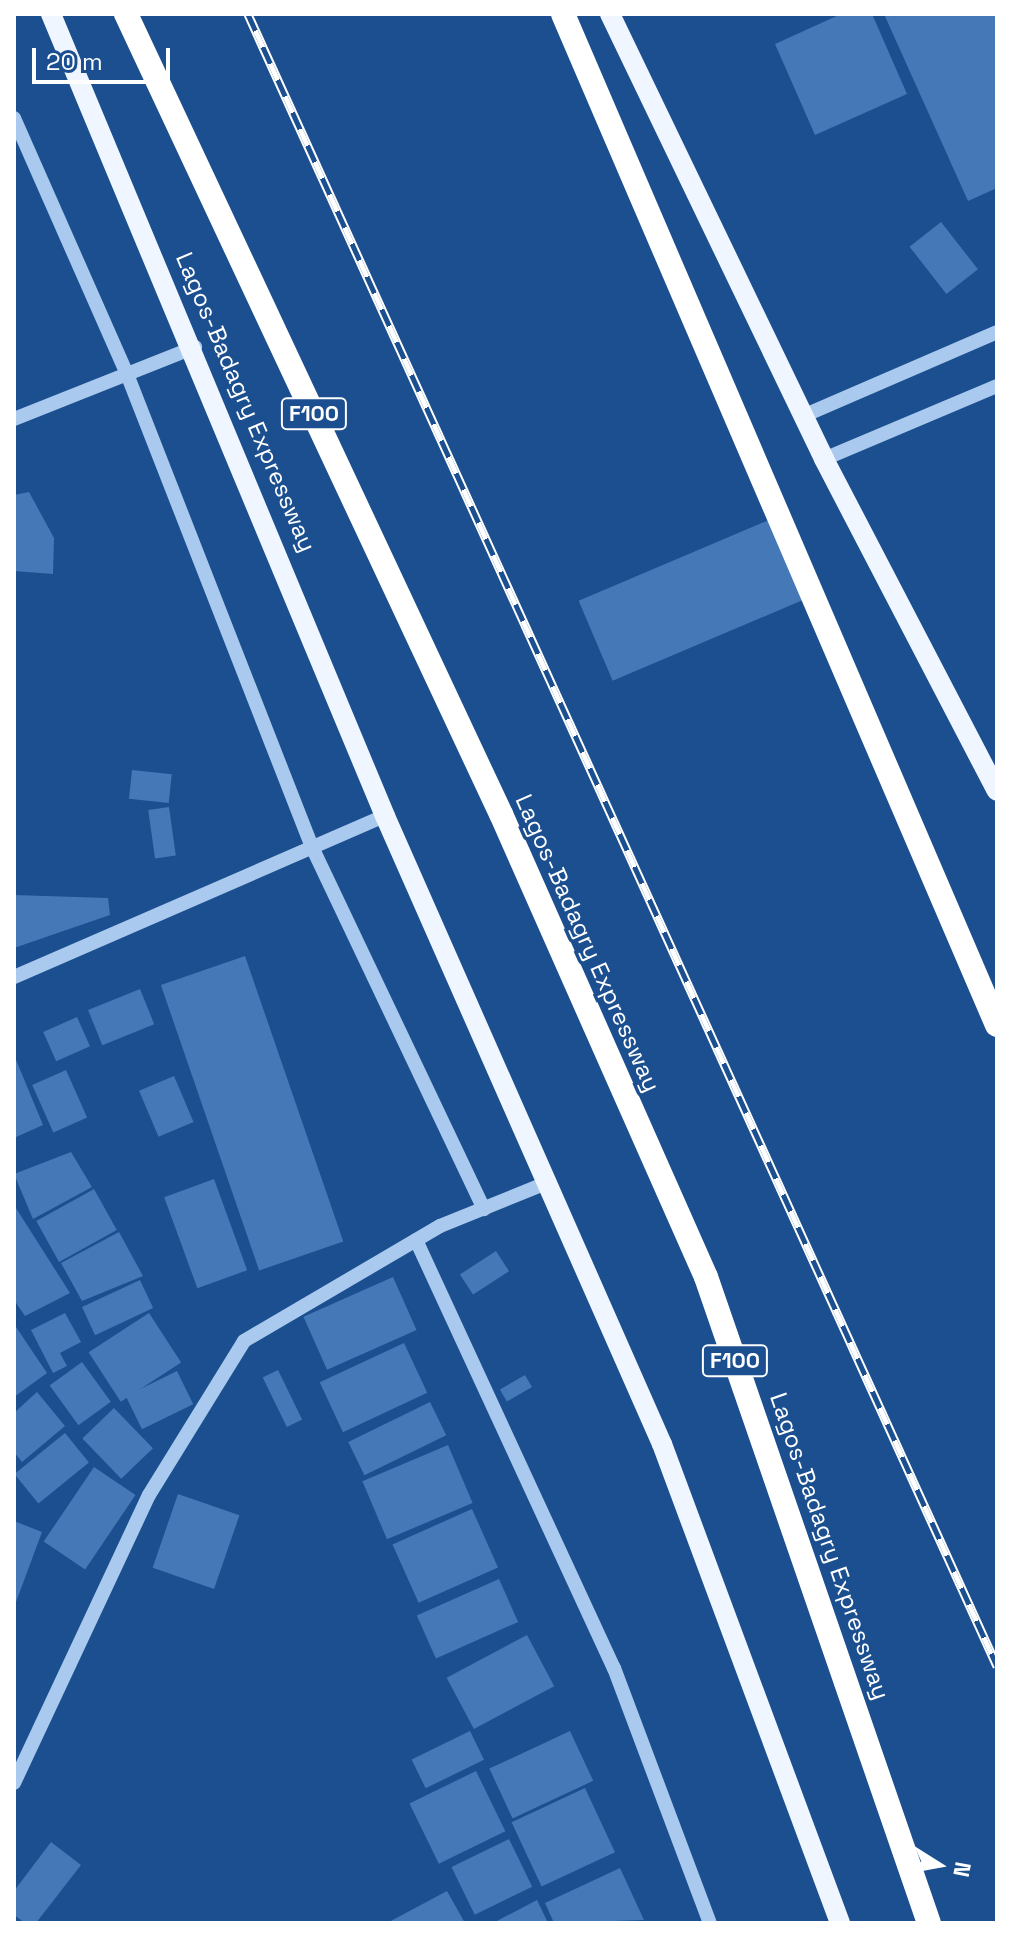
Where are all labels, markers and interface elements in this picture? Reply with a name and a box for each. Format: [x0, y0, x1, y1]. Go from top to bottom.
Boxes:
scale bar [36, 32, 174, 82]
text: 20 m [46, 46, 103, 77]
street label: Lagos-Badagry Expressway [170, 248, 322, 556]
road number: F100 [280, 396, 348, 432]
street label: Lagos-Badagry Expressway [509, 790, 667, 1096]
road number: F100 [701, 1343, 769, 1379]
street label: Lagos-Badagry Expressway [764, 1389, 896, 1703]
north arrow [899, 1825, 979, 1905]
text: N [947, 1860, 978, 1879]

